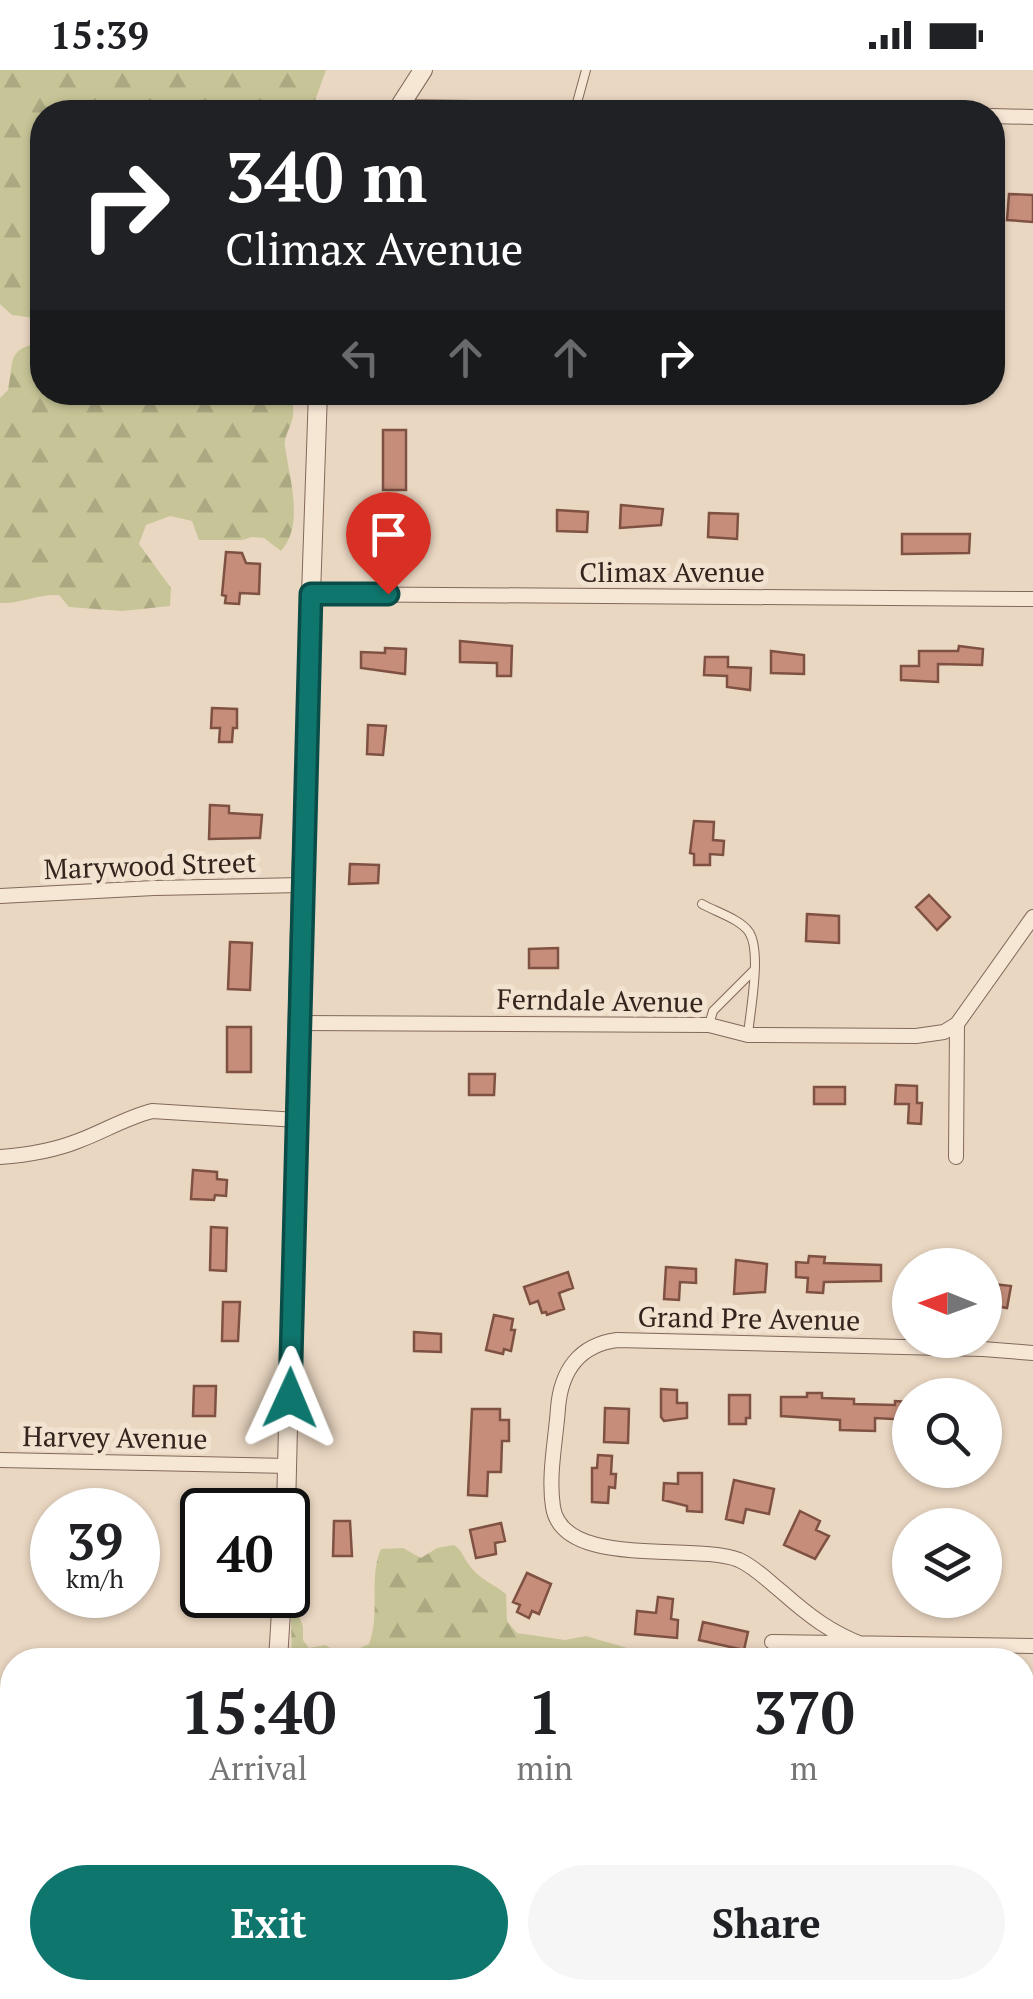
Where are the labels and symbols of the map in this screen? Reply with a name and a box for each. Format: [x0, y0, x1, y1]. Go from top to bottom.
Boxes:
pin [346, 492, 431, 595]
street label: Climax Avenue [579, 553, 765, 590]
street label: Marywood Street [43, 843, 258, 887]
street label: Ferndale Avenue [496, 980, 704, 1020]
north arrow [892, 1248, 1002, 1358]
street label: Grand Pre Avenue [637, 1298, 861, 1338]
position arrow [238, 1346, 342, 1450]
street label: Harvey Avenue [22, 1417, 208, 1457]
speed limit sign: 40 [180, 1488, 310, 1618]

